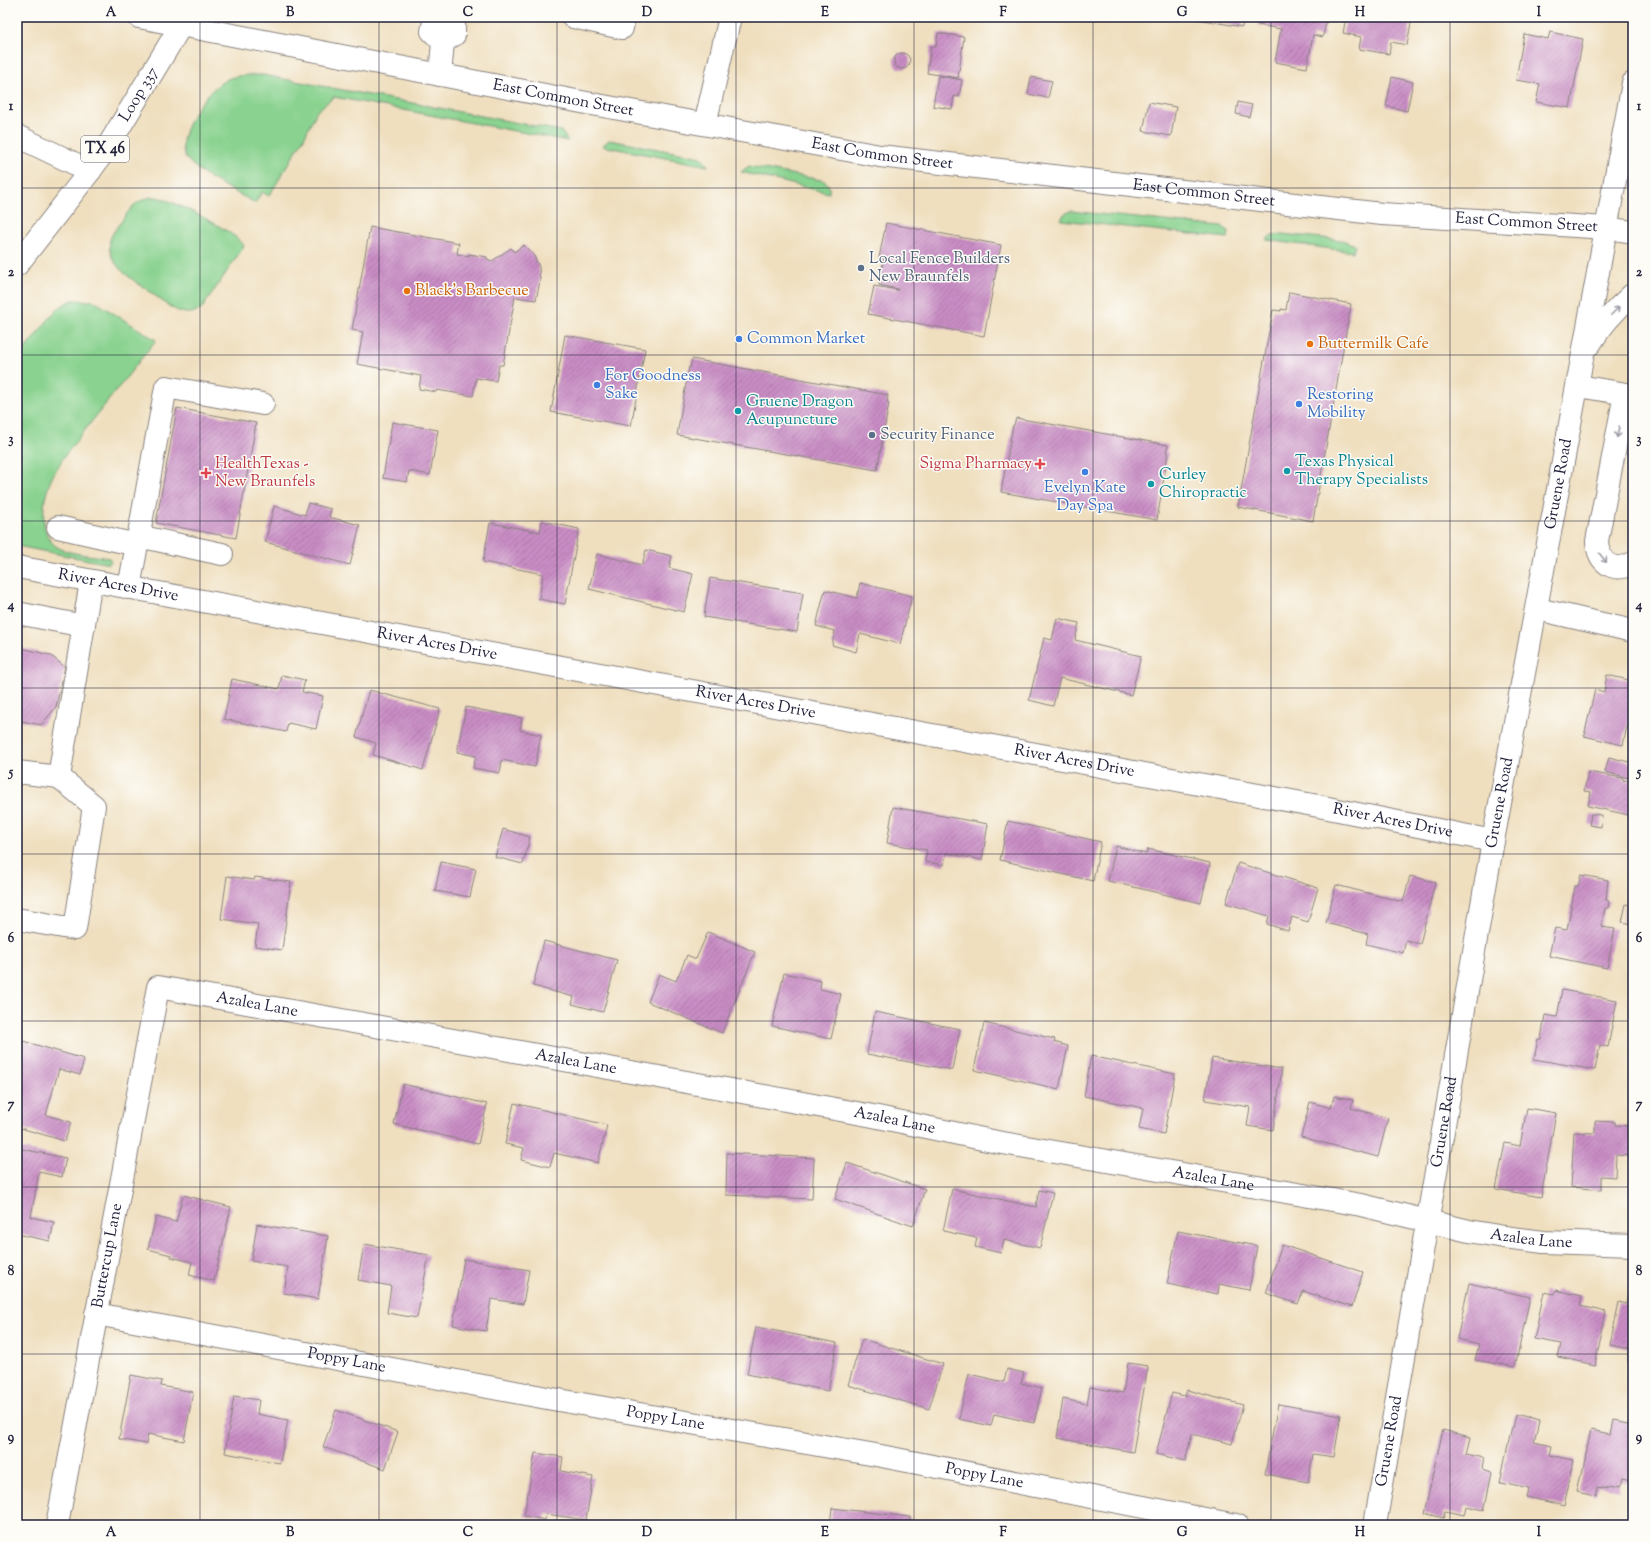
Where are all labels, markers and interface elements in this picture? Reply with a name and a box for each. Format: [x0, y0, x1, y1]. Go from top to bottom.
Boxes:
text: A [106, 4, 117, 22]
text: B [286, 4, 295, 22]
text: C [463, 4, 473, 22]
text: D [642, 4, 652, 22]
text: E [821, 4, 829, 22]
text: F [999, 4, 1007, 22]
text: G [1177, 4, 1188, 22]
text: H [1355, 4, 1366, 22]
text: I [1537, 4, 1542, 22]
street label: Loop 337 [114, 63, 165, 126]
street label: East Common Street [491, 74, 636, 123]
text: 1 [9, 98, 14, 116]
text: 1 [1637, 98, 1642, 116]
street label: East Common Street [810, 132, 955, 176]
road number: TX 46 [81, 136, 129, 162]
street label: East Common Street [1132, 174, 1277, 213]
street label: East Common Street [1454, 207, 1599, 239]
place label: Local Fence Builders New Braunfels [869, 248, 1010, 289]
marker: Local Fence Builders New Braunfels [856, 263, 866, 273]
text: 2 [8, 264, 15, 282]
text: 2 [1636, 264, 1643, 282]
place label: Black's Barbecue [415, 280, 529, 303]
marker: Black's Barbecue [402, 286, 412, 296]
one-way arrow [1610, 306, 1620, 316]
place label: Common Market [747, 328, 866, 351]
place label: Buttermilk Cafe [1318, 333, 1429, 356]
marker: Common Market [734, 334, 744, 344]
marker: Buttermilk Cafe [1305, 339, 1315, 349]
place label: For Goodness Sake [605, 365, 701, 406]
marker: For Goodness Sake [592, 380, 602, 390]
place label: Restoring Mobility [1307, 384, 1374, 425]
place label: Gruene Dragon Acupuncture [746, 391, 854, 432]
marker: Restoring Mobility [1294, 399, 1304, 409]
marker: Gruene Dragon Acupuncture [733, 406, 743, 416]
place label: Security Finance [880, 424, 995, 447]
one-way arrow [1613, 425, 1621, 438]
marker: Security Finance [867, 430, 877, 440]
text: 3 [8, 431, 14, 449]
text: 3 [1636, 431, 1642, 449]
street label: Gruene Road [1539, 437, 1579, 531]
place label: Texas Physical Therapy Specialists [1295, 451, 1428, 492]
place label: HealthTexas - New Braunfels [215, 453, 315, 494]
place label: Sigma Pharmacy [919, 453, 1032, 476]
marker: Sigma Pharmacy [1035, 459, 1045, 469]
place label: Curley Chiropractic [1159, 464, 1247, 505]
marker: Texas Physical Therapy Specialists [1282, 466, 1292, 476]
marker: HealthTexas - New Braunfels [200, 467, 212, 479]
marker: Evelyn Kate Day Spa [1080, 467, 1090, 477]
place label: Evelyn Kate Day Spa [1044, 477, 1126, 518]
marker: Curley Chiropractic [1146, 479, 1156, 489]
one-way arrow [1599, 553, 1607, 564]
street label: River Acres Drive [56, 563, 180, 608]
text: 4 [7, 597, 15, 615]
text: 4 [1635, 597, 1643, 615]
street label: River Acres Drive [375, 622, 499, 666]
street label: River Acres Drive [694, 680, 818, 725]
street label: River Acres Drive [1012, 739, 1136, 783]
street label: Gruene Road [1480, 755, 1520, 850]
text: 5 [8, 764, 14, 782]
text: 5 [1636, 764, 1642, 782]
street label: River Acres Drive [1331, 798, 1455, 844]
text: 6 [8, 930, 15, 948]
text: 6 [1636, 930, 1643, 948]
street label: Azalea Lane [214, 986, 300, 1023]
street label: Azalea Lane [533, 1043, 619, 1081]
street label: Gruene Road [1425, 1075, 1464, 1169]
text: 7 [8, 1096, 15, 1114]
text: 7 [1636, 1096, 1643, 1114]
street label: Azalea Lane [852, 1101, 937, 1140]
street label: Azalea Lane [1170, 1161, 1256, 1198]
street label: Buttercup Lane [86, 1201, 129, 1310]
street label: Azalea Lane [1488, 1223, 1573, 1254]
text: 8 [8, 1263, 15, 1281]
text: 8 [1636, 1263, 1643, 1281]
street label: Poppy Lane [306, 1342, 388, 1379]
street label: Gruene Road [1370, 1394, 1409, 1489]
street label: Poppy Lane [624, 1400, 707, 1437]
text: 9 [8, 1429, 15, 1447]
text: 9 [1636, 1429, 1643, 1447]
street label: Poppy Lane [943, 1457, 1025, 1495]
text: A [106, 1524, 117, 1542]
text: B [286, 1524, 295, 1542]
text: C [463, 1524, 473, 1542]
text: D [642, 1524, 652, 1542]
text: E [821, 1524, 829, 1542]
text: F [999, 1524, 1007, 1542]
text: G [1177, 1524, 1188, 1542]
text: H [1355, 1524, 1366, 1542]
text: I [1537, 1524, 1542, 1542]

